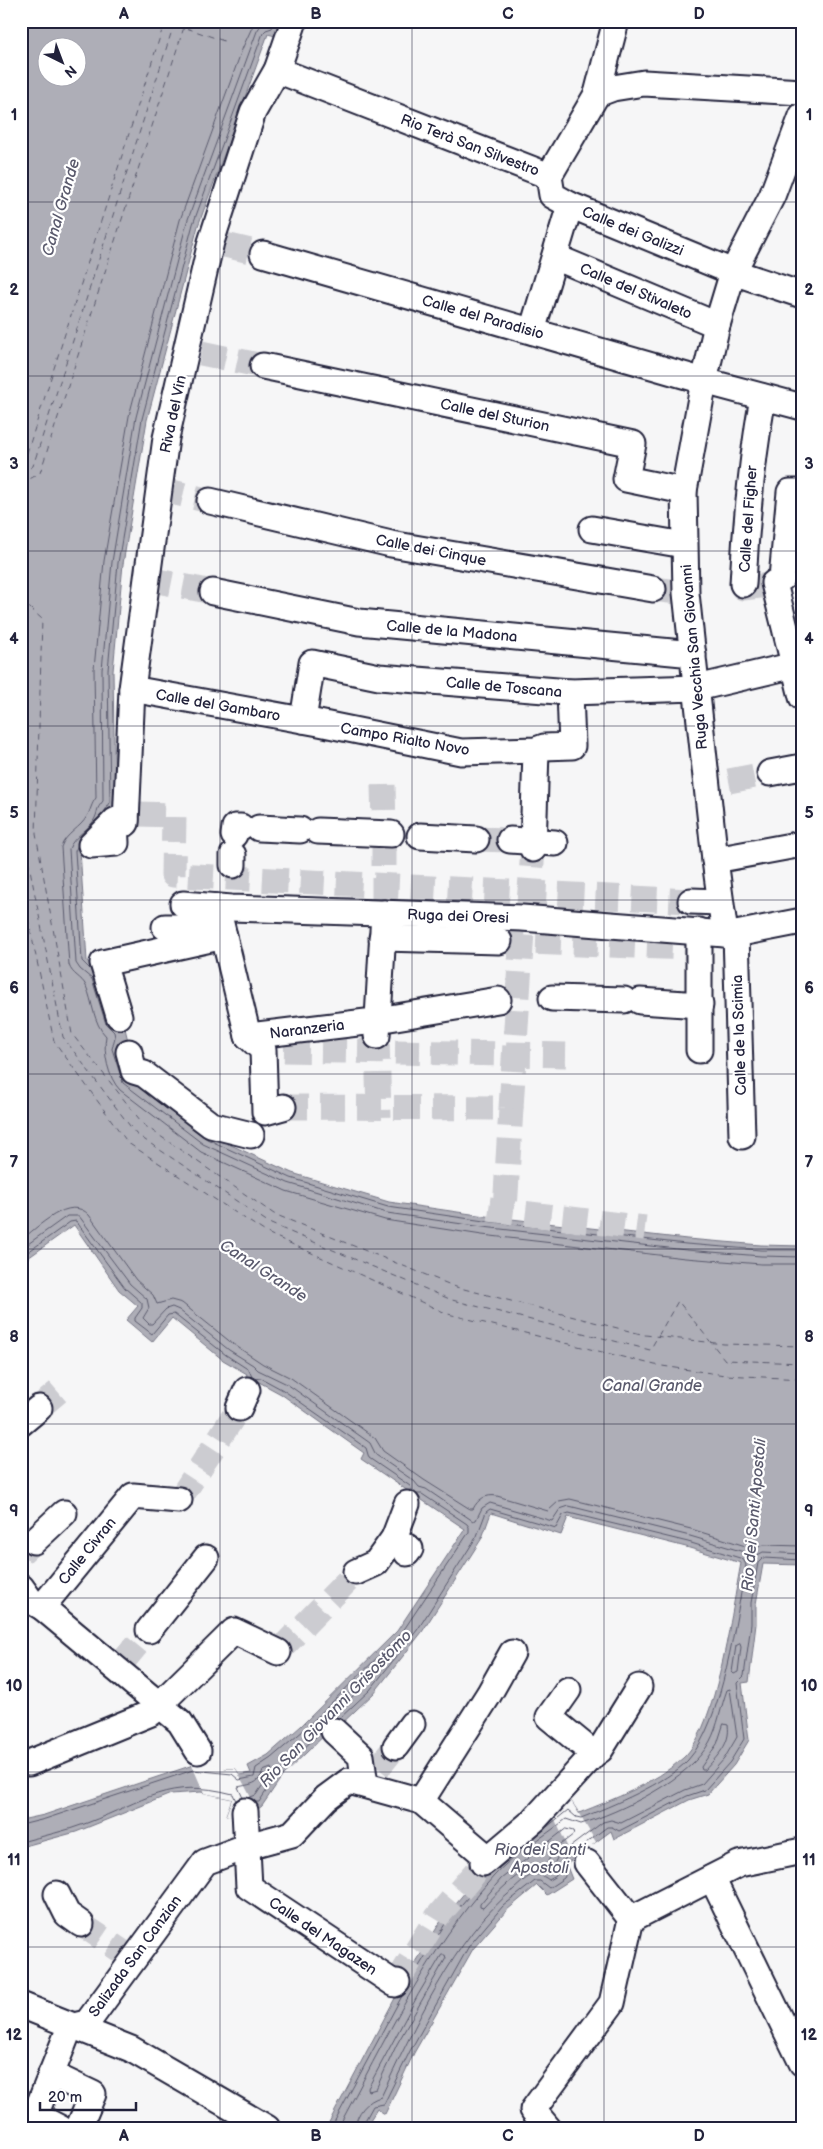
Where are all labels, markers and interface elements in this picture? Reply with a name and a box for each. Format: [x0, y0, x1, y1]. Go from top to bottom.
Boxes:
text: A [118, 5, 129, 24]
text: B [310, 5, 322, 24]
text: C [502, 5, 514, 24]
text: D [693, 5, 705, 24]
north arrow [38, 38, 88, 88]
text: N [61, 61, 80, 81]
text: 1 [11, 106, 17, 125]
text: 1 [806, 106, 812, 125]
street label: Rio Terà San Silvestro [398, 110, 542, 181]
water label: Canal Grande [38, 157, 84, 258]
street label: Calle dei Galizzi [579, 202, 687, 261]
street label: Calle del Stivaleto [577, 259, 695, 324]
text: 2 [9, 281, 19, 300]
text: 2 [804, 281, 814, 300]
street label: Calle del Paradisio [420, 291, 546, 344]
street label: Riva del Vin [156, 374, 191, 455]
street label: Calle del Sturion [439, 395, 551, 436]
text: 3 [9, 455, 19, 474]
text: 3 [804, 455, 814, 474]
street label: Calle del Figher [735, 464, 762, 573]
street label: Calle dei Cinque [374, 530, 488, 571]
street label: Ruga Vecchia San Giovanni [677, 563, 712, 750]
street label: Calle de la Madona [386, 616, 518, 647]
text: 4 [9, 630, 19, 649]
text: 4 [804, 630, 814, 649]
street label: Calle de Toscana [445, 673, 563, 702]
street label: Calle del Gambaro [154, 685, 282, 726]
street label: Campo Rialto Novo [339, 719, 471, 760]
text: 5 [9, 804, 19, 823]
text: 5 [804, 804, 814, 823]
street label: Ruga dei Oresi [407, 905, 509, 928]
street label: Calle de la Scimia [728, 974, 751, 1096]
text: 6 [9, 979, 19, 998]
text: 6 [804, 979, 814, 998]
street label: Naranzeria [269, 1015, 345, 1044]
text: 7 [10, 1153, 19, 1172]
text: 7 [805, 1153, 814, 1172]
water label: Canal Grande [216, 1236, 310, 1307]
text: 8 [9, 1328, 19, 1347]
text: 8 [804, 1328, 814, 1347]
water label: Canal Grande [602, 1377, 702, 1396]
water label: Rio dei Santi Apostoli [738, 1436, 771, 1592]
text: 9 [9, 1502, 19, 1521]
text: 9 [804, 1502, 814, 1521]
street label: Calle Civran [54, 1514, 120, 1589]
water label: Rio San Giovanni Grisostomo [256, 1627, 416, 1792]
text: 10 [6, 1677, 22, 1696]
text: 10 [801, 1677, 817, 1696]
water label: Rio dei Santi Apostoli [494, 1841, 587, 1878]
text: 11 [7, 1851, 21, 1870]
text: 11 [802, 1851, 816, 1870]
street label: Salizada San Canzian [85, 1892, 186, 2021]
street label: Calle del Magazen [265, 1893, 380, 1980]
text: 12 [6, 2026, 23, 2045]
text: 12 [801, 2026, 818, 2045]
scale bar [40, 2079, 136, 2111]
text: 20 m [48, 2088, 82, 2107]
text: A [118, 2127, 129, 2146]
text: B [310, 2127, 322, 2146]
text: C [502, 2127, 514, 2146]
text: D [693, 2127, 705, 2146]

